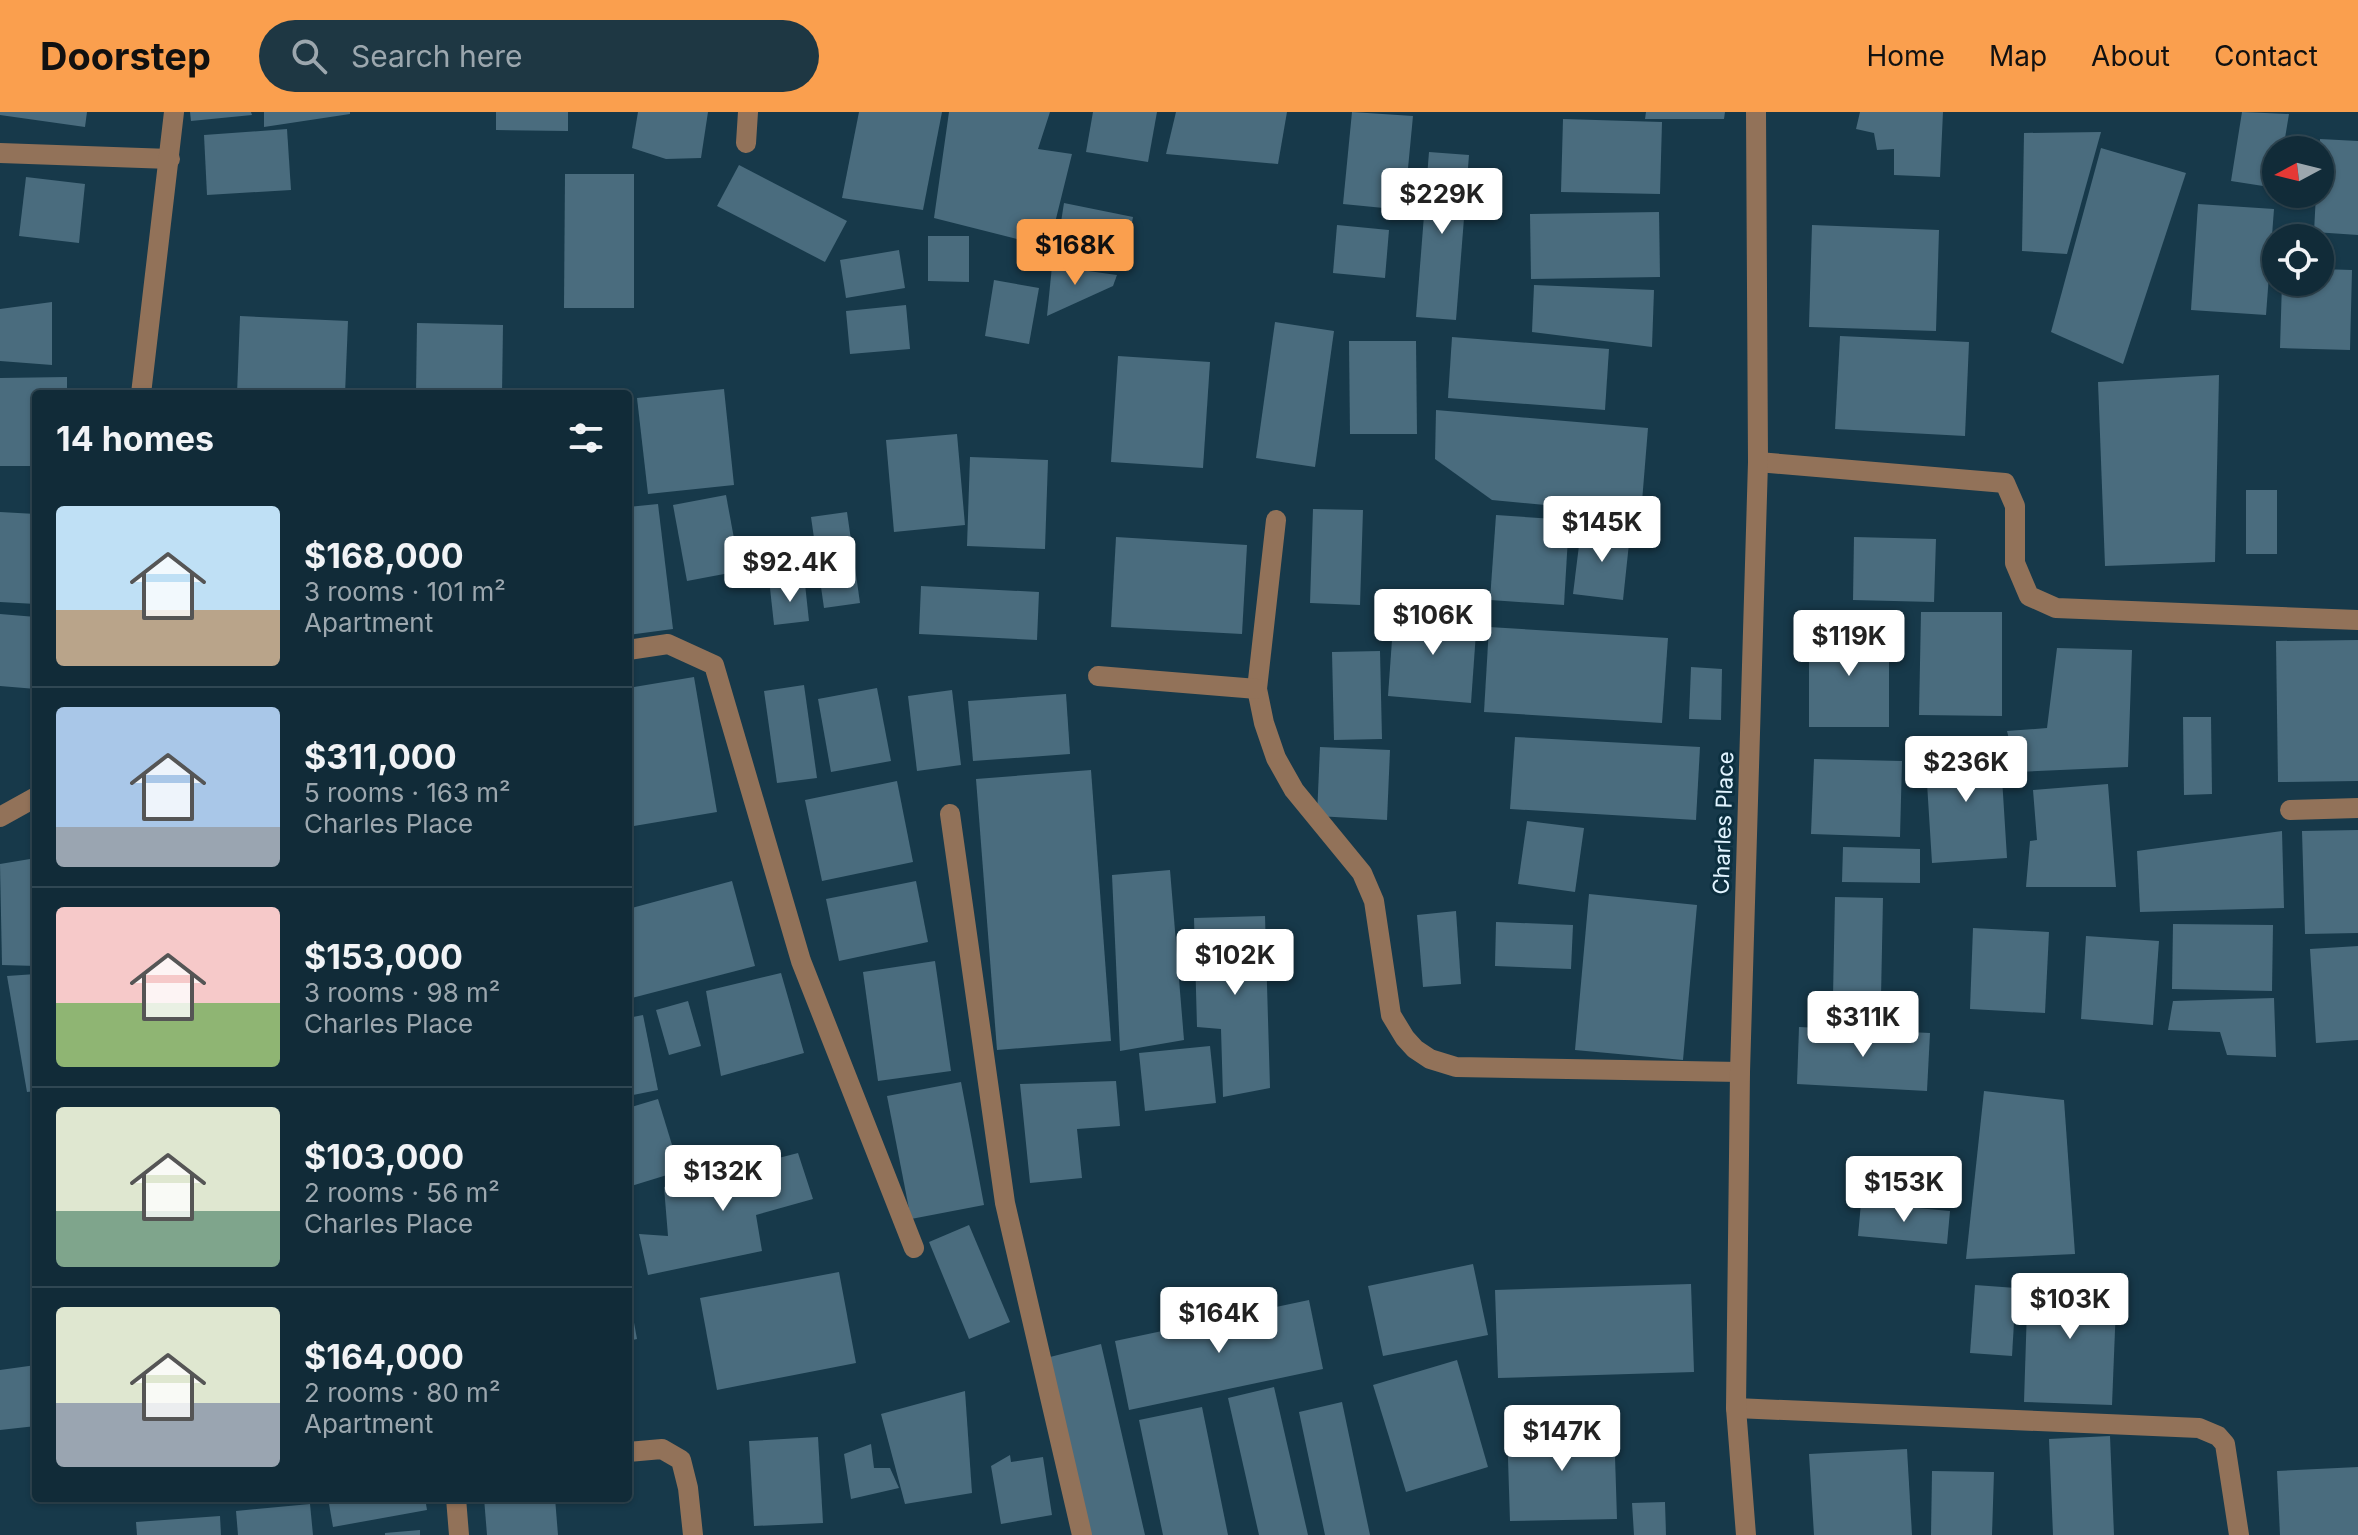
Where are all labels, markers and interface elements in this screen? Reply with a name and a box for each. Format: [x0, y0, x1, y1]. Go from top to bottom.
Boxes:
search box [259, 20, 819, 92]
text: Doorstep [40, 33, 211, 79]
icon: search [287, 34, 331, 78]
text: Search here [351, 38, 522, 74]
text: Home [1866, 39, 1945, 73]
text: Map [1989, 39, 2047, 73]
text: About [2091, 39, 2170, 73]
text: Contact [2214, 39, 2318, 73]
north arrow [2262, 136, 2334, 208]
map controls [2262, 136, 2334, 296]
pin: $229K [1386, 168, 1498, 236]
text: $229K [1399, 178, 1485, 209]
pin: $168K [1019, 219, 1131, 287]
button: locate [2262, 224, 2334, 296]
text: $168K [1035, 229, 1115, 260]
icon: filters [564, 416, 608, 460]
text: 14 homes [56, 418, 214, 459]
pin: $145K [1546, 496, 1658, 564]
text: $145K [1561, 506, 1643, 537]
text: $168,000 [304, 535, 464, 576]
pin: $92.4K [725, 536, 855, 604]
icon: home [120, 538, 216, 634]
text: $92.4K [742, 546, 838, 577]
text: 3 rooms · 101 m² [304, 576, 506, 607]
pin: $106K [1377, 589, 1489, 657]
text: $106K [1392, 599, 1474, 630]
text: Apartment [304, 607, 433, 638]
pin: $119K [1793, 610, 1905, 678]
text: $119K [1811, 620, 1887, 651]
text: $311,000 [304, 736, 457, 777]
pin: $236K [1910, 736, 2022, 804]
icon: home [120, 739, 216, 835]
text: $236K [1923, 746, 2009, 777]
street label: Charles Place [1708, 751, 1738, 895]
text: 5 rooms · 163 m² [304, 777, 511, 808]
text: Charles Place [304, 808, 473, 839]
pin: $102K [1179, 929, 1291, 997]
text: $153,000 [304, 936, 463, 977]
icon: home [120, 939, 216, 1035]
text: $102K [1195, 939, 1275, 970]
text: 3 rooms · 98 m² [304, 977, 500, 1008]
pin: $311K [1807, 991, 1919, 1059]
text: $311K [1826, 1001, 1900, 1032]
text: Charles Place [304, 1008, 473, 1039]
text: $103,000 [304, 1136, 464, 1177]
icon: home [120, 1139, 216, 1235]
pin: $132K [667, 1145, 779, 1213]
text: $132K [683, 1155, 763, 1186]
pin: $153K [1848, 1156, 1960, 1224]
text: $153K [1864, 1166, 1944, 1197]
text: 2 rooms · 56 m² [304, 1177, 500, 1208]
text: Charles Place [304, 1208, 473, 1239]
pin: $103K [2014, 1273, 2126, 1341]
text: $103K [2029, 1283, 2111, 1314]
pin: $164K [1163, 1287, 1275, 1355]
text: $164K [1178, 1297, 1260, 1328]
text: $164,000 [304, 1336, 464, 1377]
icon: home [120, 1339, 216, 1435]
text: 2 rooms · 80 m² [304, 1377, 500, 1408]
pin: $147K [1506, 1405, 1618, 1473]
text: Apartment [304, 1408, 433, 1439]
text: $147K [1522, 1415, 1602, 1446]

